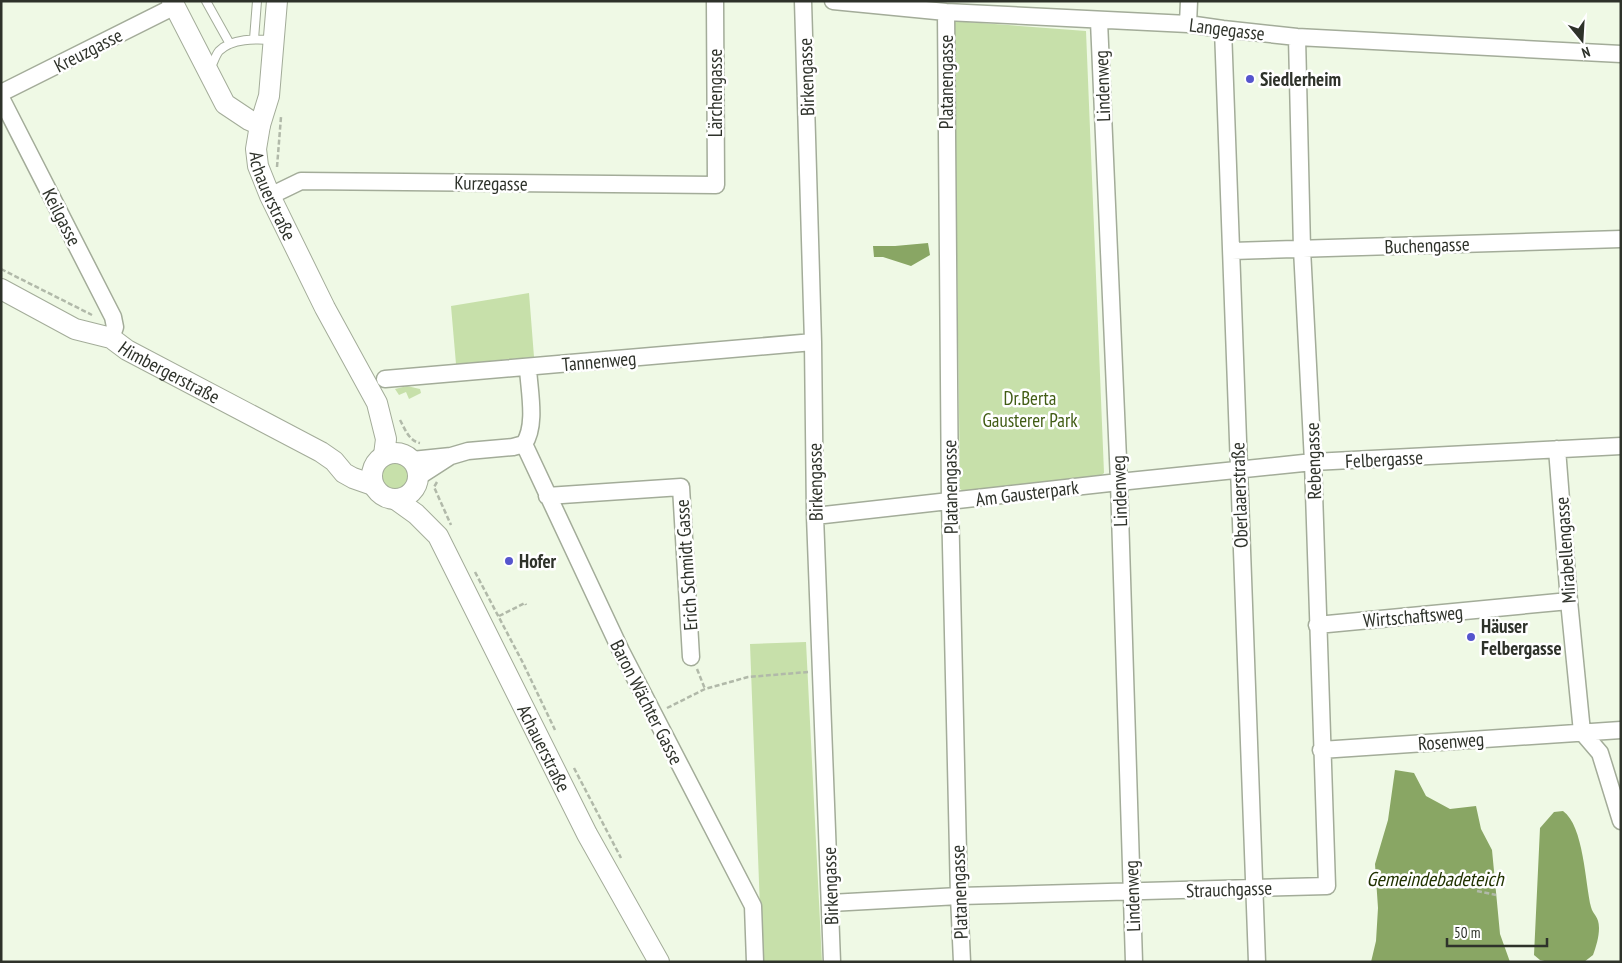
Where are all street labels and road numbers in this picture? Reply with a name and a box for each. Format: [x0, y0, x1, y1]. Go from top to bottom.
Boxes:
street label: Langegasse [1188, 12, 1266, 46]
street label: Kreuzgasse [50, 23, 126, 77]
street label: Platanengasse [934, 35, 958, 129]
street label: Birkengasse [793, 37, 819, 116]
street label: Lärchengasse [703, 49, 727, 137]
street label: Lindenweg [1089, 50, 1115, 122]
street label: Achauerstraße [244, 150, 302, 244]
street label: Kurzegasse [454, 170, 528, 196]
street label: Keilgasse [37, 184, 87, 250]
street label: Buchengasse [1384, 232, 1470, 258]
street label: Himbergerstraße [114, 336, 224, 409]
street label: Tannenweg [561, 346, 637, 376]
street label: Rebengasse [1300, 422, 1326, 500]
street label: Platanengasse [937, 439, 963, 534]
street label: Oberlaaerstraße [1225, 441, 1253, 548]
street label: Birkengasse [802, 443, 828, 521]
street label: Felbergasse [1344, 445, 1424, 473]
street label: Lindenweg [1106, 455, 1132, 527]
street label: Am Gausterpark [974, 475, 1080, 511]
street label: Mirabellengasse [1549, 496, 1581, 604]
street label: Erich Schmidt Gasse [669, 498, 703, 631]
street label: Wirtschaftsweg [1362, 600, 1464, 632]
street label: Baron Wächter Gasse [605, 636, 689, 769]
street label: Achauerstraße [512, 700, 576, 796]
street label: Rosenweg [1417, 727, 1485, 755]
street label: Platanengasse [945, 844, 973, 940]
street label: Birkengasse [817, 846, 843, 925]
street label: Lindenweg [1119, 860, 1145, 932]
street label: Strauchgasse [1186, 876, 1273, 902]

